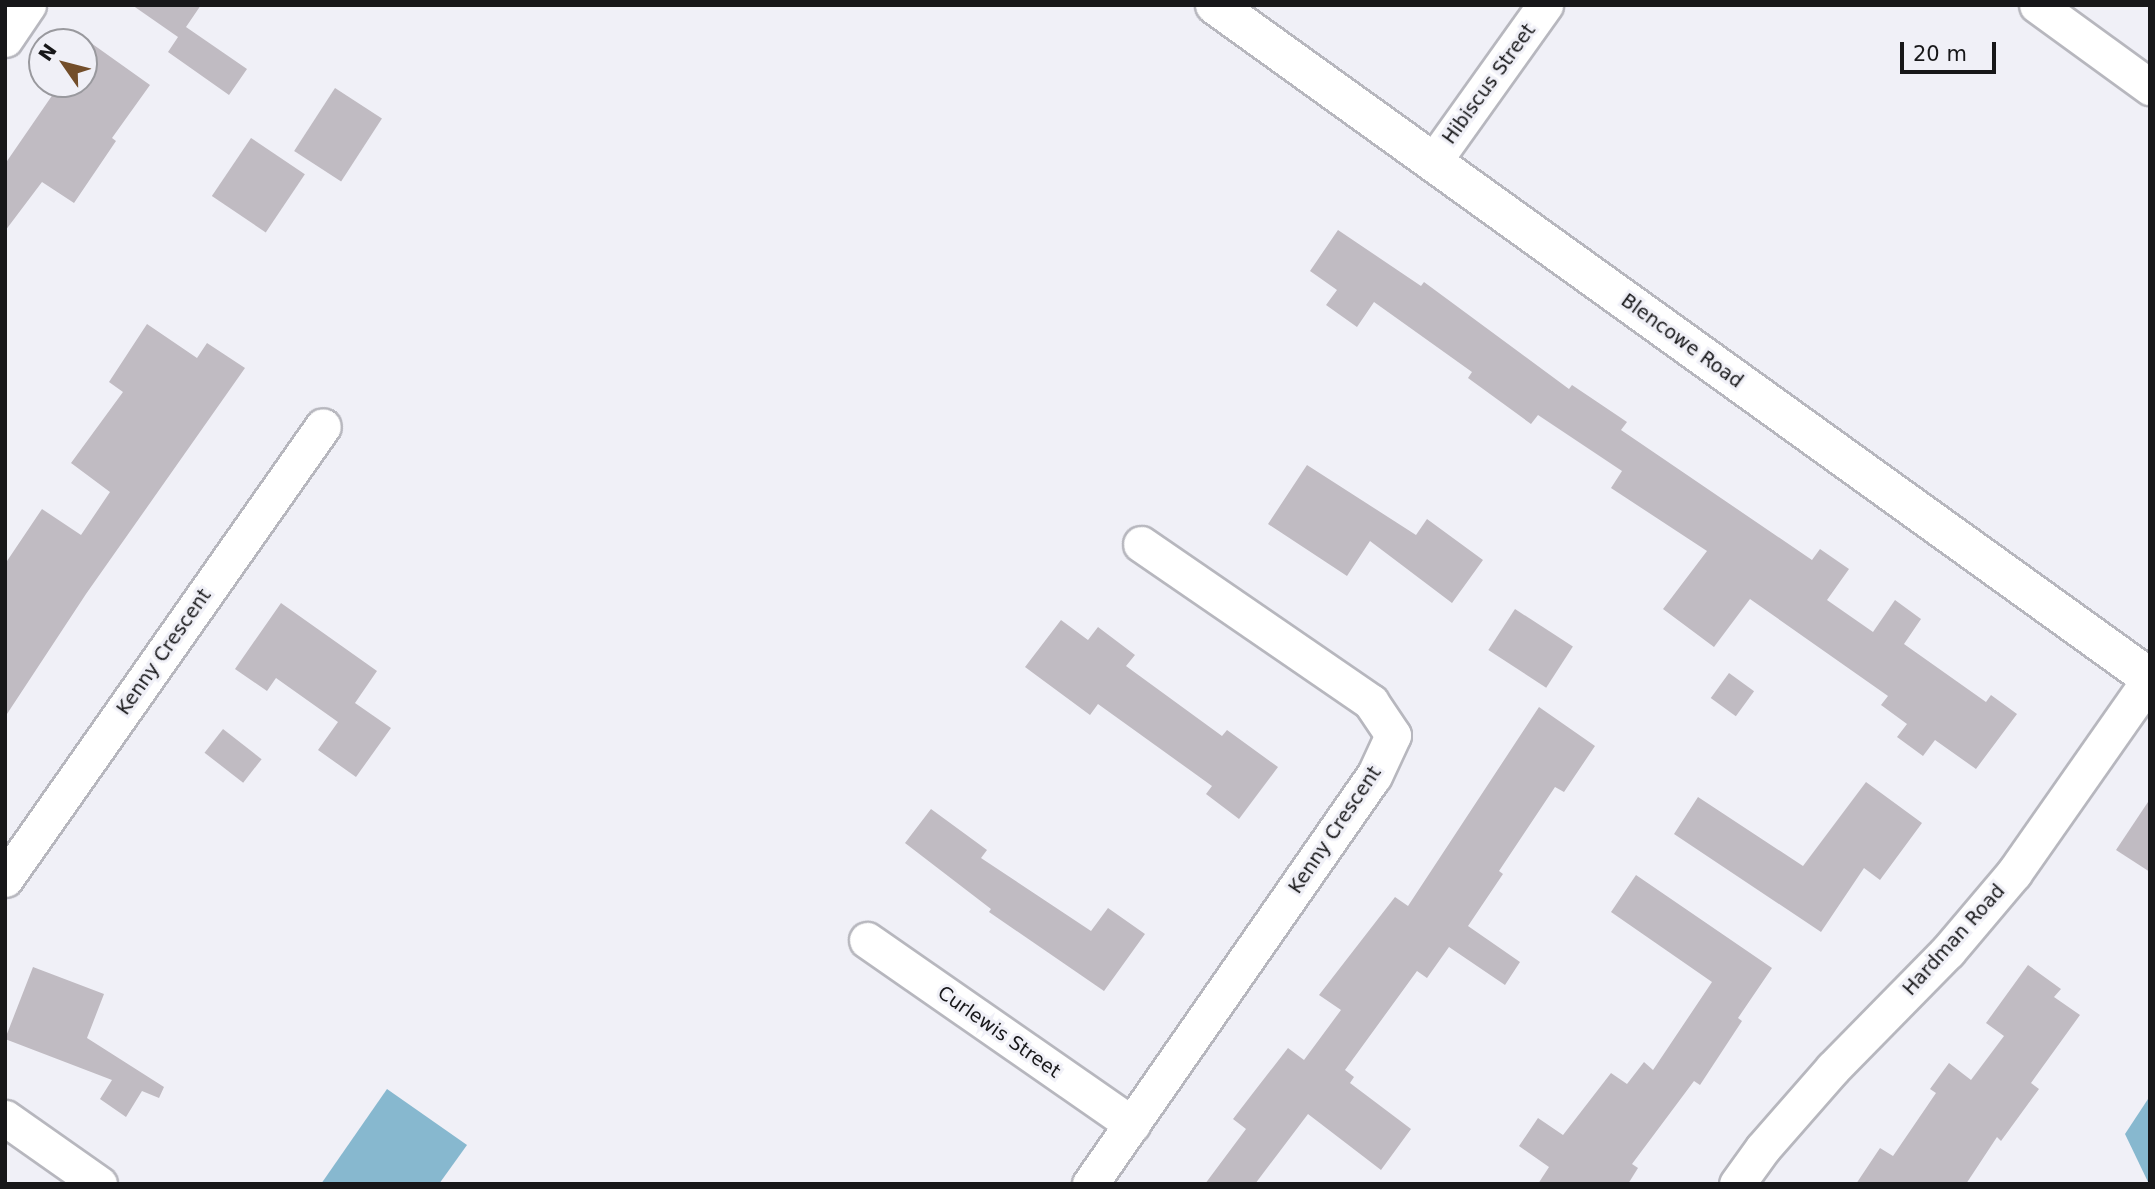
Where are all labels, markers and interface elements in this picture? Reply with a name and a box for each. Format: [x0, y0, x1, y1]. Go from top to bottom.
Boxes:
street label: Hibiscus Street [1438, 19, 1540, 149]
north arrow [28, 28, 98, 98]
scale bar [1903, 28, 1999, 72]
text: N [34, 39, 61, 65]
text: 20 m [1913, 42, 1967, 66]
street label: Blencowe Road [1617, 289, 1747, 393]
street label: Kenny Crescent [112, 585, 216, 719]
street label: Kenny Crescent [1284, 762, 1386, 898]
street label: Hardman Road [1898, 880, 2010, 1000]
street label: Curlewis Street [933, 981, 1065, 1083]

